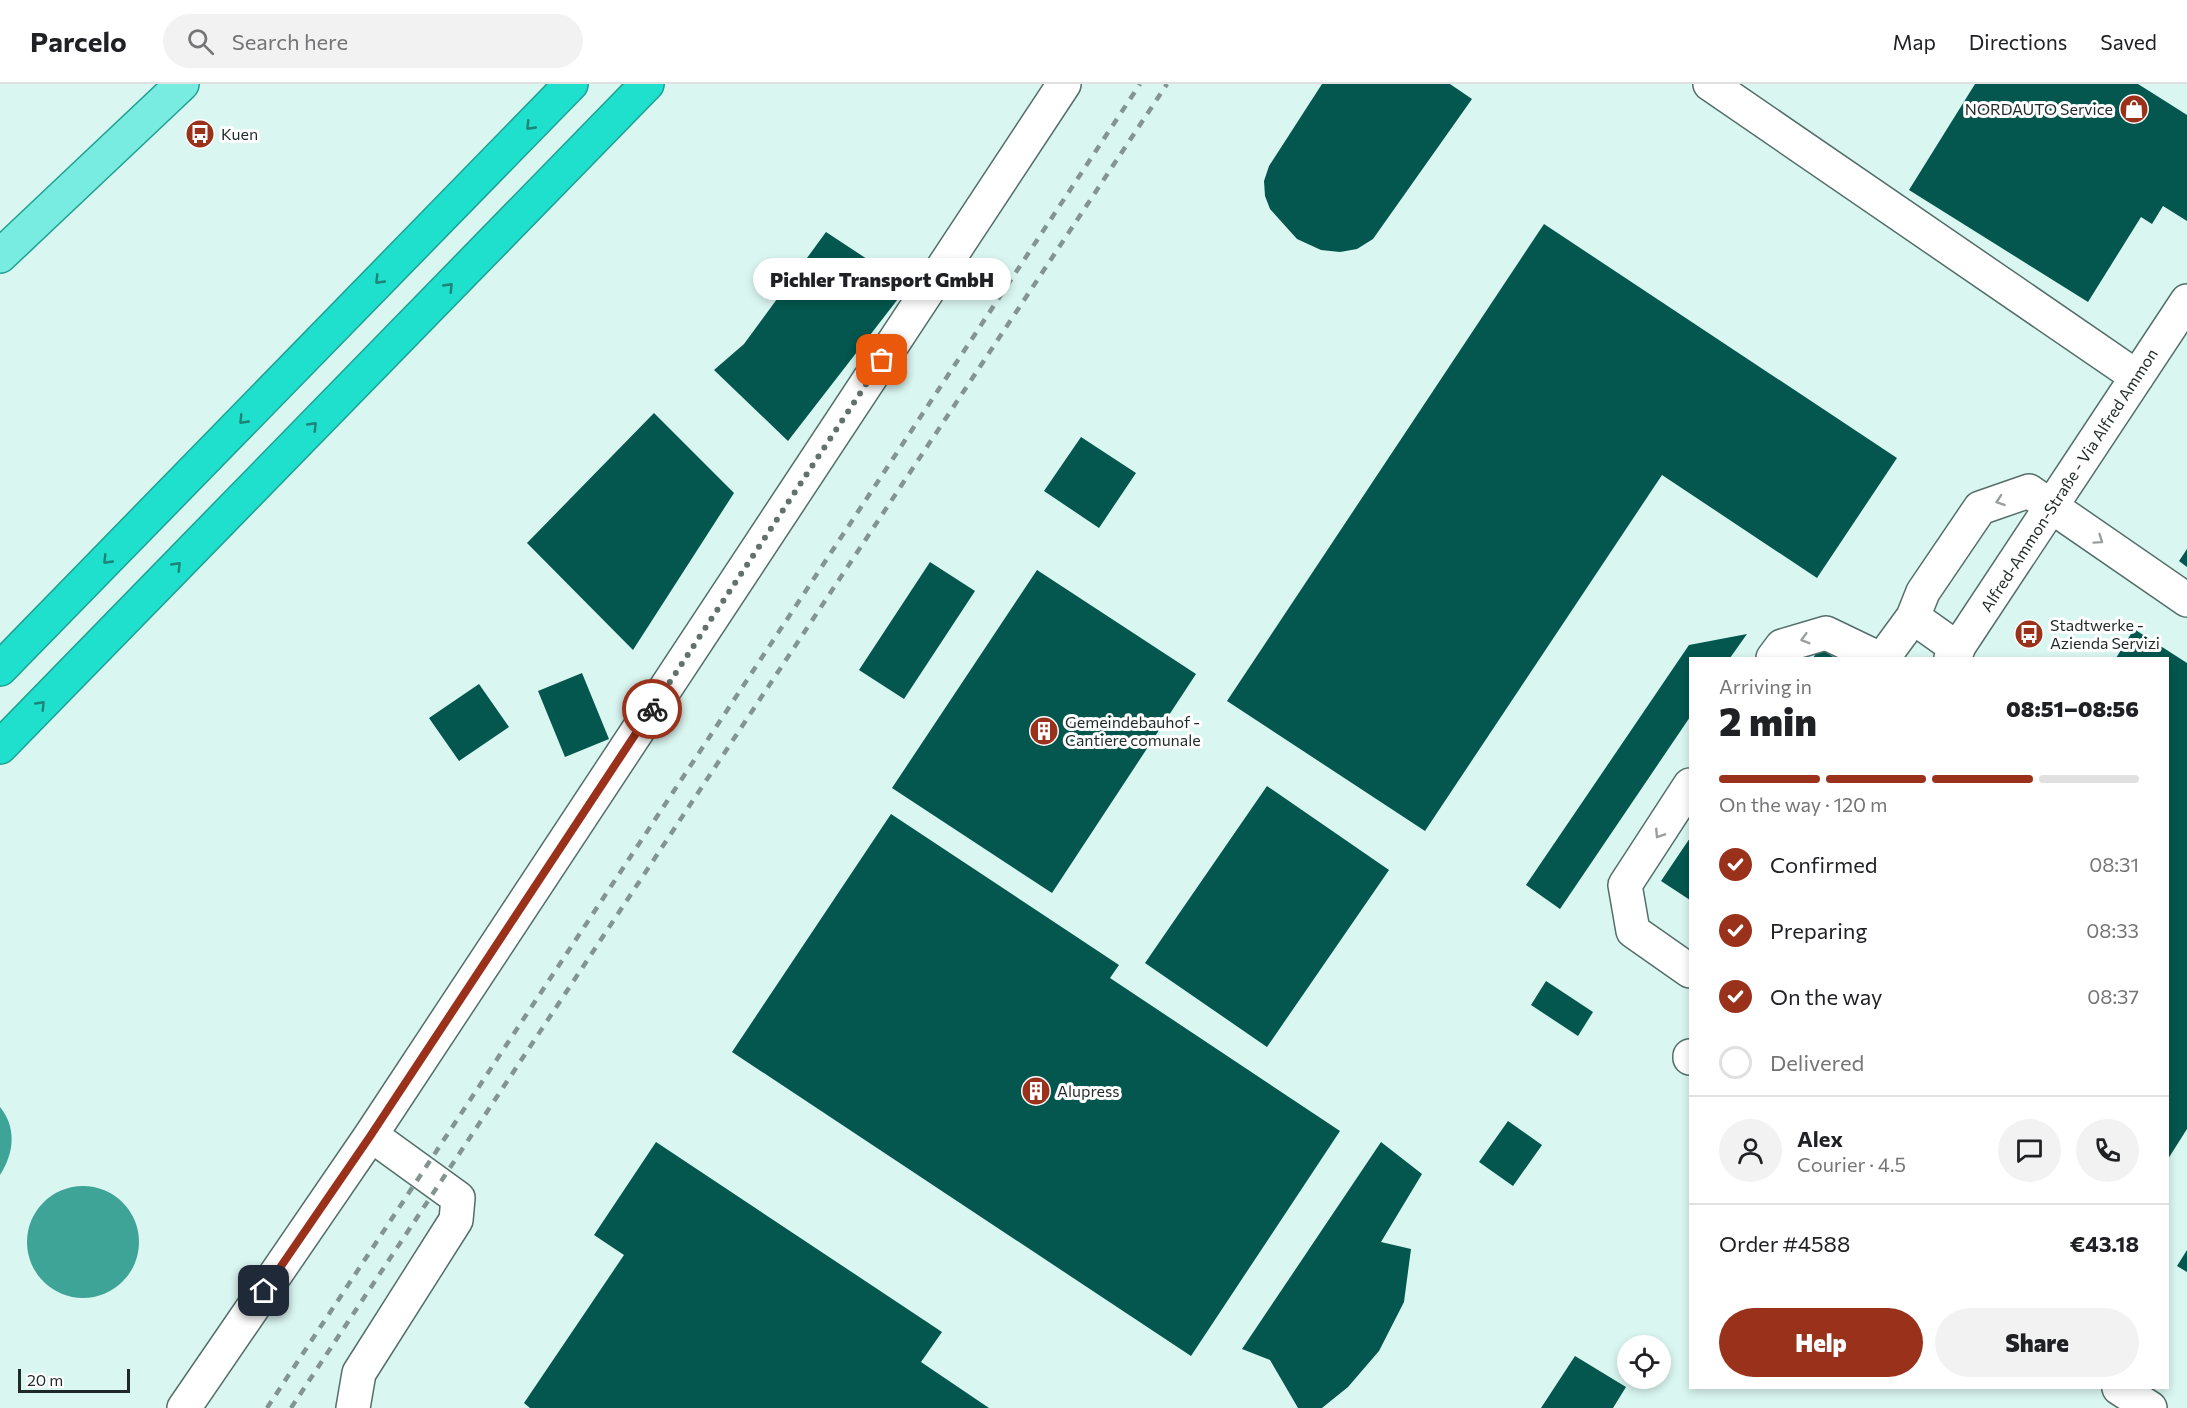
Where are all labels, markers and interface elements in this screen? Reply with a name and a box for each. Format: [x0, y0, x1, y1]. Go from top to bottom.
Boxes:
search box [163, 14, 583, 68]
text: Parcelo [30, 24, 127, 58]
icon: search [184, 25, 217, 58]
text: Search here [232, 28, 348, 55]
text: Map [1893, 29, 1936, 54]
text: Directions [1969, 29, 2067, 54]
text: Saved [2100, 29, 2157, 54]
shop icon: NORDAUTO Service [2118, 93, 2150, 125]
place label: NORDAUTO Service [1965, 99, 2113, 118]
bus stop icon: Kuen [184, 118, 216, 150]
one-way arrow [526, 119, 537, 129]
place label: Kuen [221, 124, 258, 143]
callout: Pichler Transport GmbH [753, 258, 1011, 300]
text: Pichler Transport GmbH [770, 267, 994, 291]
one-way arrow [376, 273, 387, 284]
one-way arrow [442, 283, 453, 294]
pin [856, 334, 907, 385]
icon: bag [865, 343, 898, 376]
street label: Alfred-Ammon-Straße - Via Alfred Ammon [1976, 345, 2161, 615]
one-way arrow [239, 413, 250, 424]
one-way arrow [306, 423, 317, 434]
one-way arrow [1995, 493, 2005, 506]
one-way arrow [2092, 533, 2103, 544]
one-way arrow [103, 553, 114, 563]
one-way arrow [170, 562, 181, 572]
place label: Stadtwerke - Azienda Servizi [2050, 615, 2160, 652]
bus stop icon: Stadtwerke - Azienda Servizi [2013, 618, 2045, 650]
one-way arrow [1800, 632, 1811, 644]
text: Arriving in [1719, 674, 1812, 698]
courier [622, 679, 682, 739]
icon: bike [636, 693, 669, 726]
text: 08:51–08:56 [2006, 695, 2139, 722]
text: 2 min [1719, 696, 1817, 744]
one-way arrow [34, 702, 45, 712]
place label: Gemeindebauhof - Cantiere comunale [1065, 712, 1201, 749]
building icon: Gemeindebauhof - Cantiere comunale [1028, 715, 1060, 747]
text: On the way · 120 m [1719, 792, 1887, 816]
one-way arrow [1655, 828, 1666, 839]
icon: check [1719, 848, 1752, 881]
text: Confirmed [1770, 851, 1877, 878]
text: 08:31 [2089, 852, 2139, 876]
icon: check [1719, 914, 1752, 947]
text: Preparing [1770, 917, 1867, 944]
text: 08:33 [2086, 918, 2139, 942]
icon: check [1719, 980, 1752, 1013]
text: On the way [1770, 983, 1882, 1010]
text: 08:37 [2087, 984, 2139, 1008]
text: Delivered [1770, 1049, 1864, 1076]
building icon: Alupress [1020, 1075, 1052, 1107]
place label: Alupress [1057, 1081, 1120, 1100]
button: person [1719, 1119, 1782, 1182]
button: chat [1998, 1119, 2061, 1182]
button: phone [2076, 1119, 2139, 1182]
text: Alex [1797, 1125, 1843, 1152]
text: Courier · 4.5 [1797, 1152, 1906, 1176]
text: Order #4588 [1719, 1230, 1850, 1257]
text: €43.18 [2070, 1230, 2139, 1257]
pin [238, 1265, 289, 1316]
icon: home [247, 1274, 280, 1307]
button: Help [1719, 1308, 1923, 1377]
button: Share [1935, 1308, 2139, 1377]
map controls [1617, 1335, 1671, 1389]
button: locate [1617, 1335, 1671, 1389]
scale bar [18, 1366, 130, 1394]
text: 20 m [27, 1370, 63, 1389]

